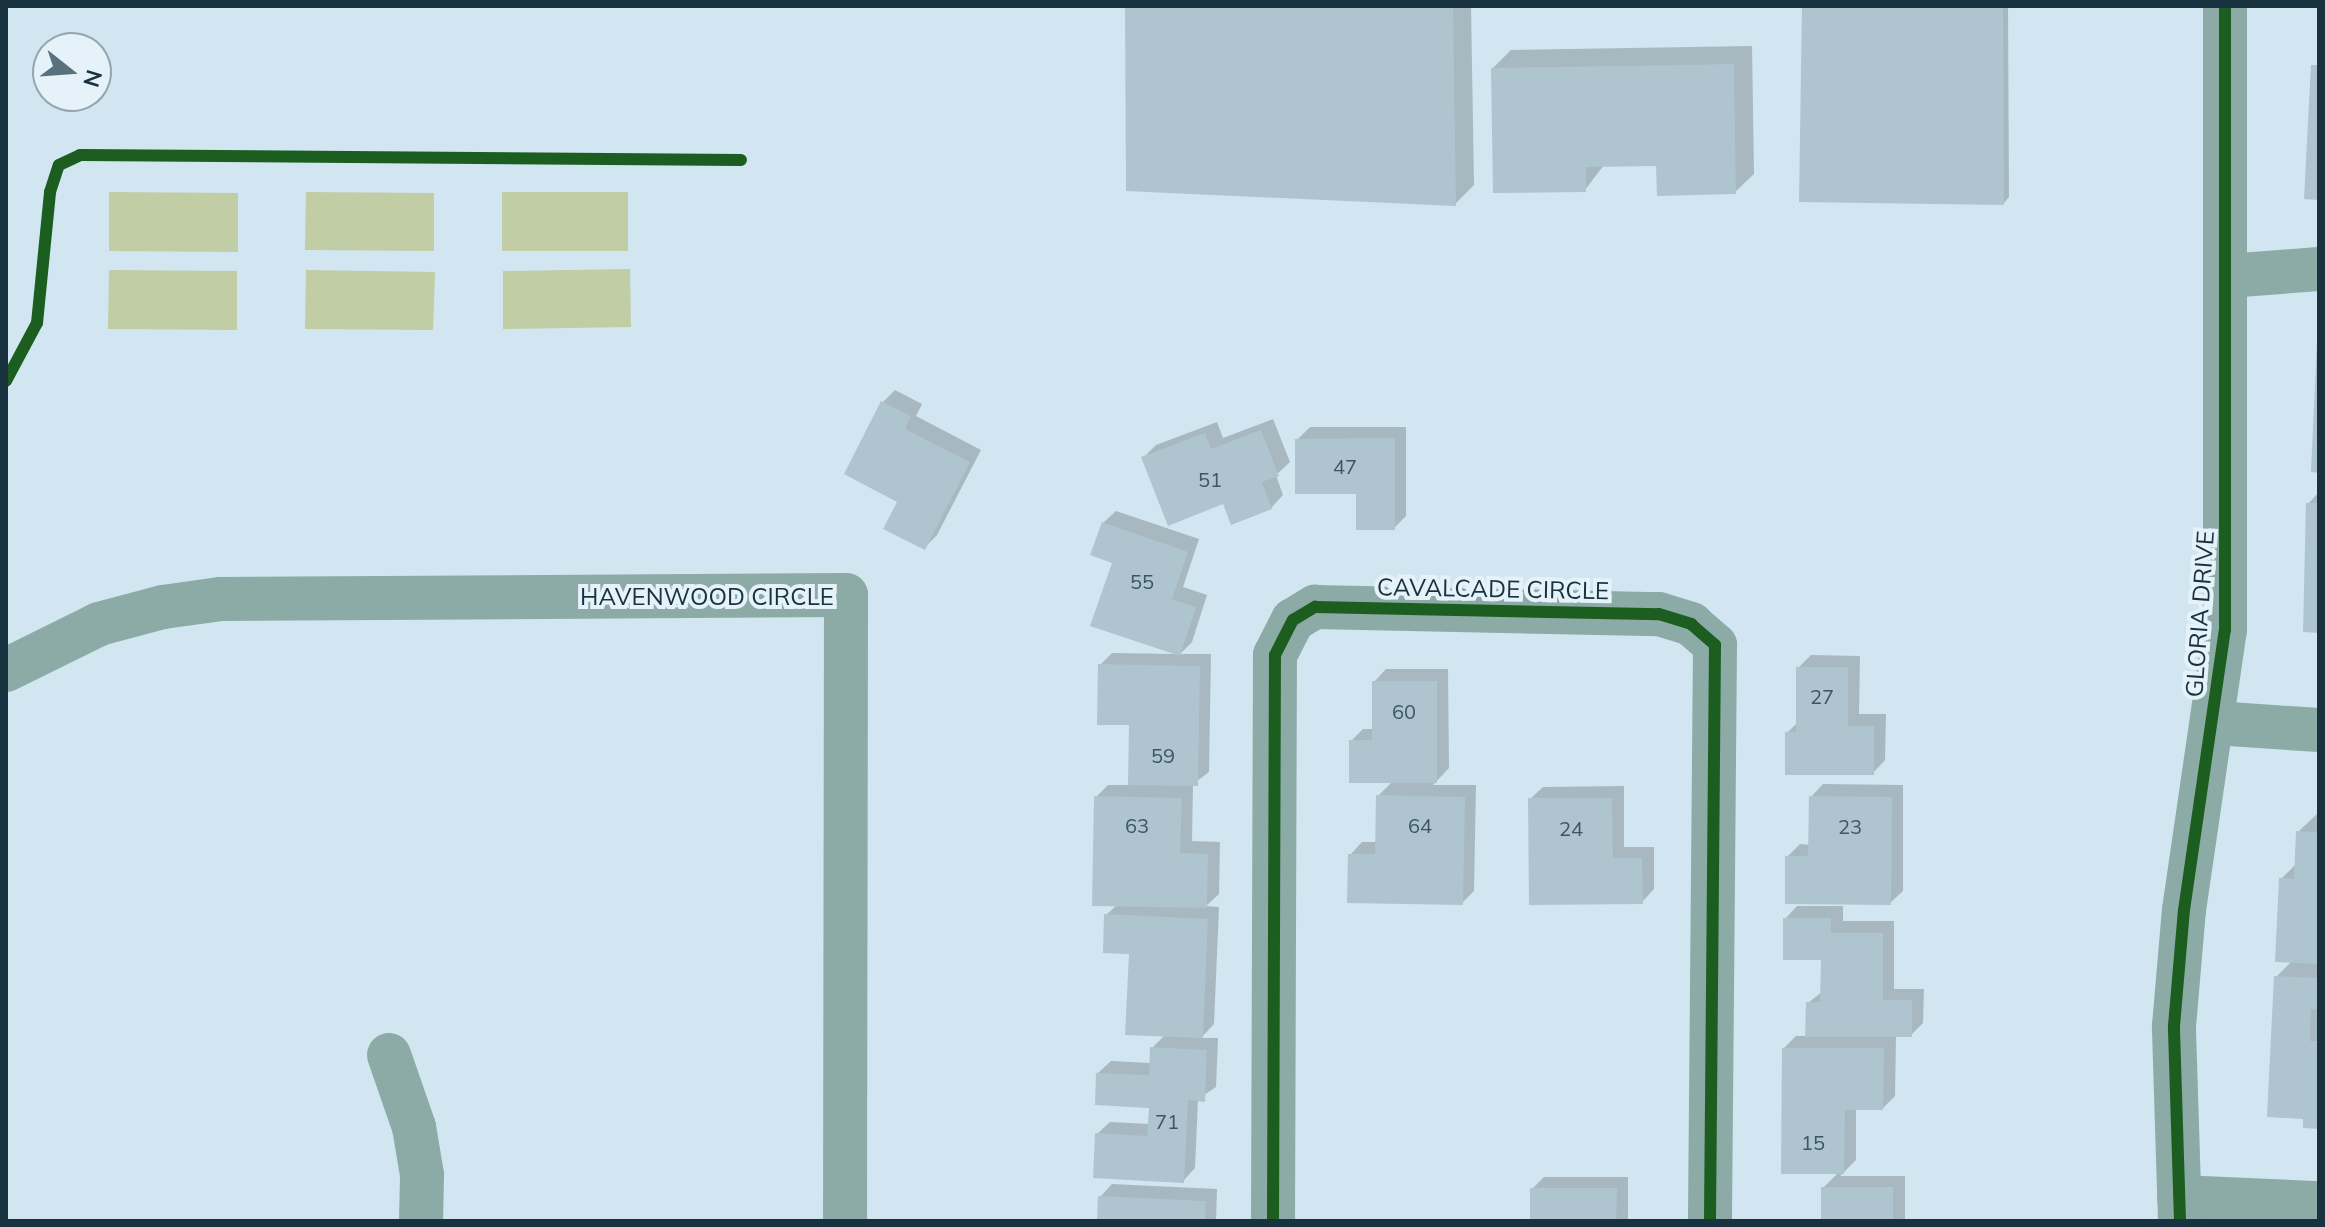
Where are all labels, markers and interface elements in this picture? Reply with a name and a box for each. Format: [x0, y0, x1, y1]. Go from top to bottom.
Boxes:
north arrow [32, 32, 112, 112]
text: N [77, 66, 109, 90]
house number: 47 [1333, 454, 1357, 478]
house number: 51 [1198, 467, 1222, 491]
street label: GLORIA DRIVE [2180, 530, 2220, 698]
house number: 55 [1130, 569, 1154, 593]
street label: CAVALCADE CIRCLE [1377, 573, 1609, 605]
street label: HAVENWOOD CIRCLE [580, 583, 834, 611]
house number: 27 [1810, 684, 1834, 708]
house number: 60 [1392, 699, 1416, 723]
house number: 59 [1151, 743, 1175, 767]
house number: 63 [1125, 813, 1149, 837]
house number: 64 [1408, 813, 1432, 837]
house number: 23 [1838, 814, 1862, 838]
house number: 24 [1559, 816, 1583, 840]
house number: 71 [1155, 1109, 1179, 1133]
house number: 15 [1801, 1130, 1825, 1154]

